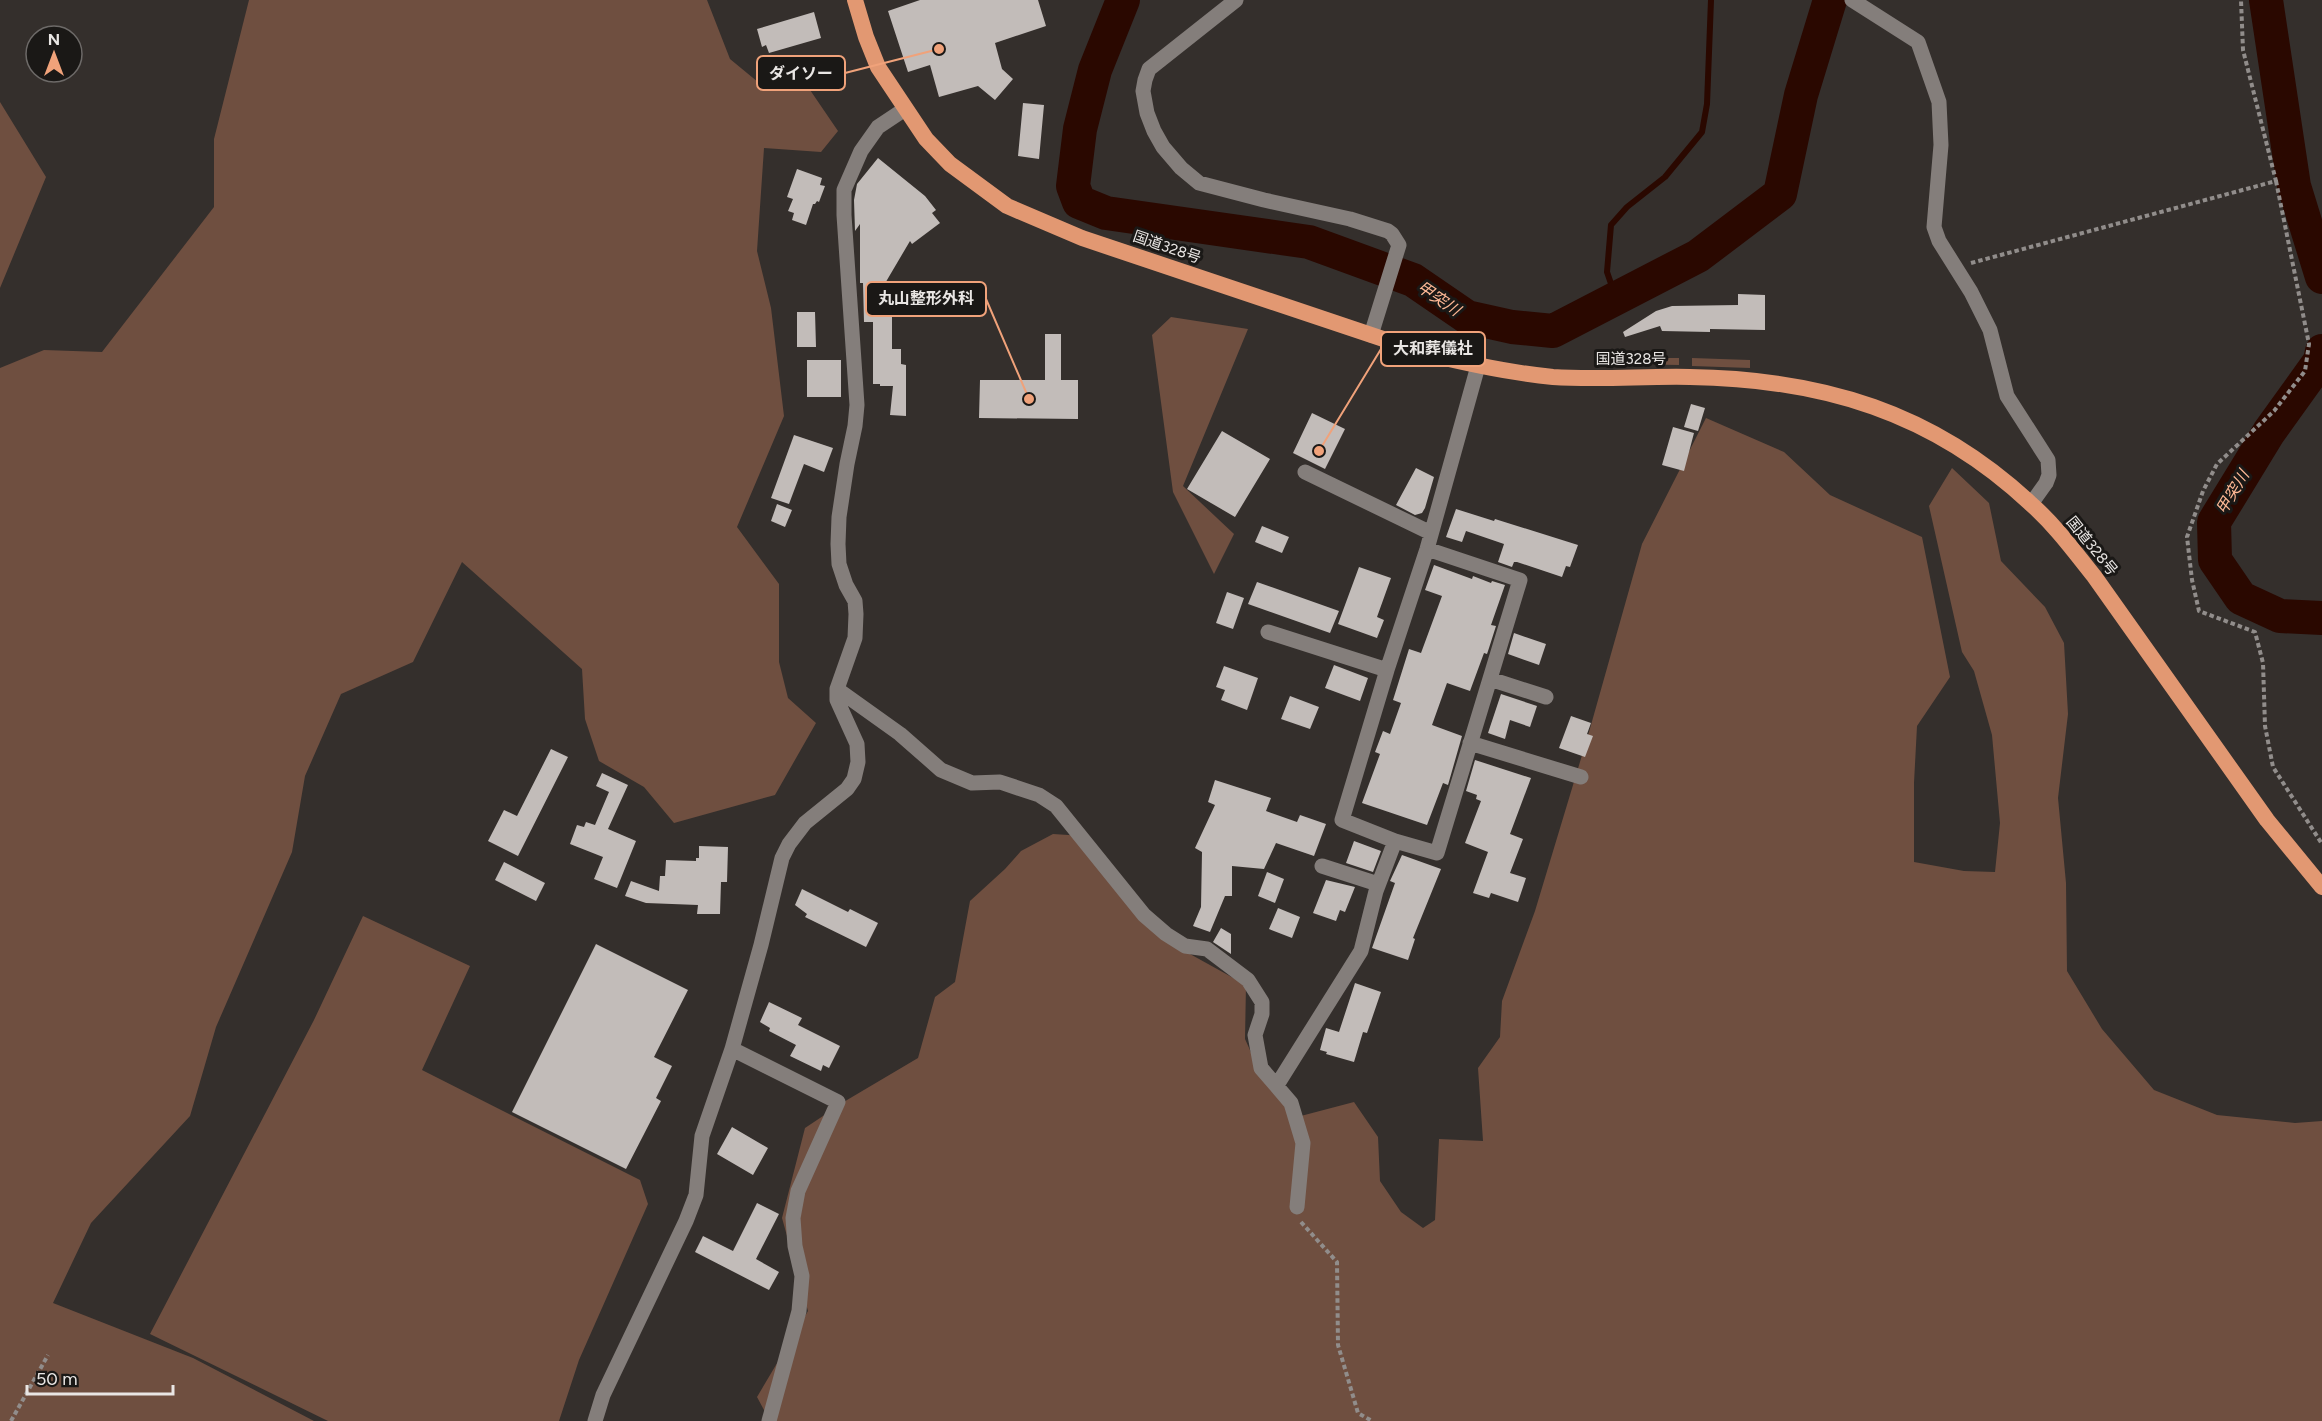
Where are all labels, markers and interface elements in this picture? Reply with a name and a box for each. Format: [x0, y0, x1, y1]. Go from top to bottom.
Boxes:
north arrow [24, 24, 84, 84]
text: N [48, 30, 60, 49]
callout: ダイソー [757, 56, 845, 90]
text: ダイソー [769, 64, 833, 83]
street label: 国道328号 [1131, 227, 1203, 267]
water label: 甲突川 [1414, 277, 1466, 321]
callout: 丸山整形外科 [866, 282, 986, 316]
text: 丸山整形外科 [878, 289, 974, 308]
callout: 大和葬儀社 [1381, 332, 1485, 366]
text: 大和葬儀社 [1393, 339, 1473, 358]
street label: 国道328号 [1596, 350, 1666, 368]
water label: 甲突川 [2212, 465, 2254, 518]
street label: 国道328号 [2063, 513, 2121, 579]
scale bar [27, 1358, 172, 1396]
text: 50 m [36, 1368, 78, 1390]

